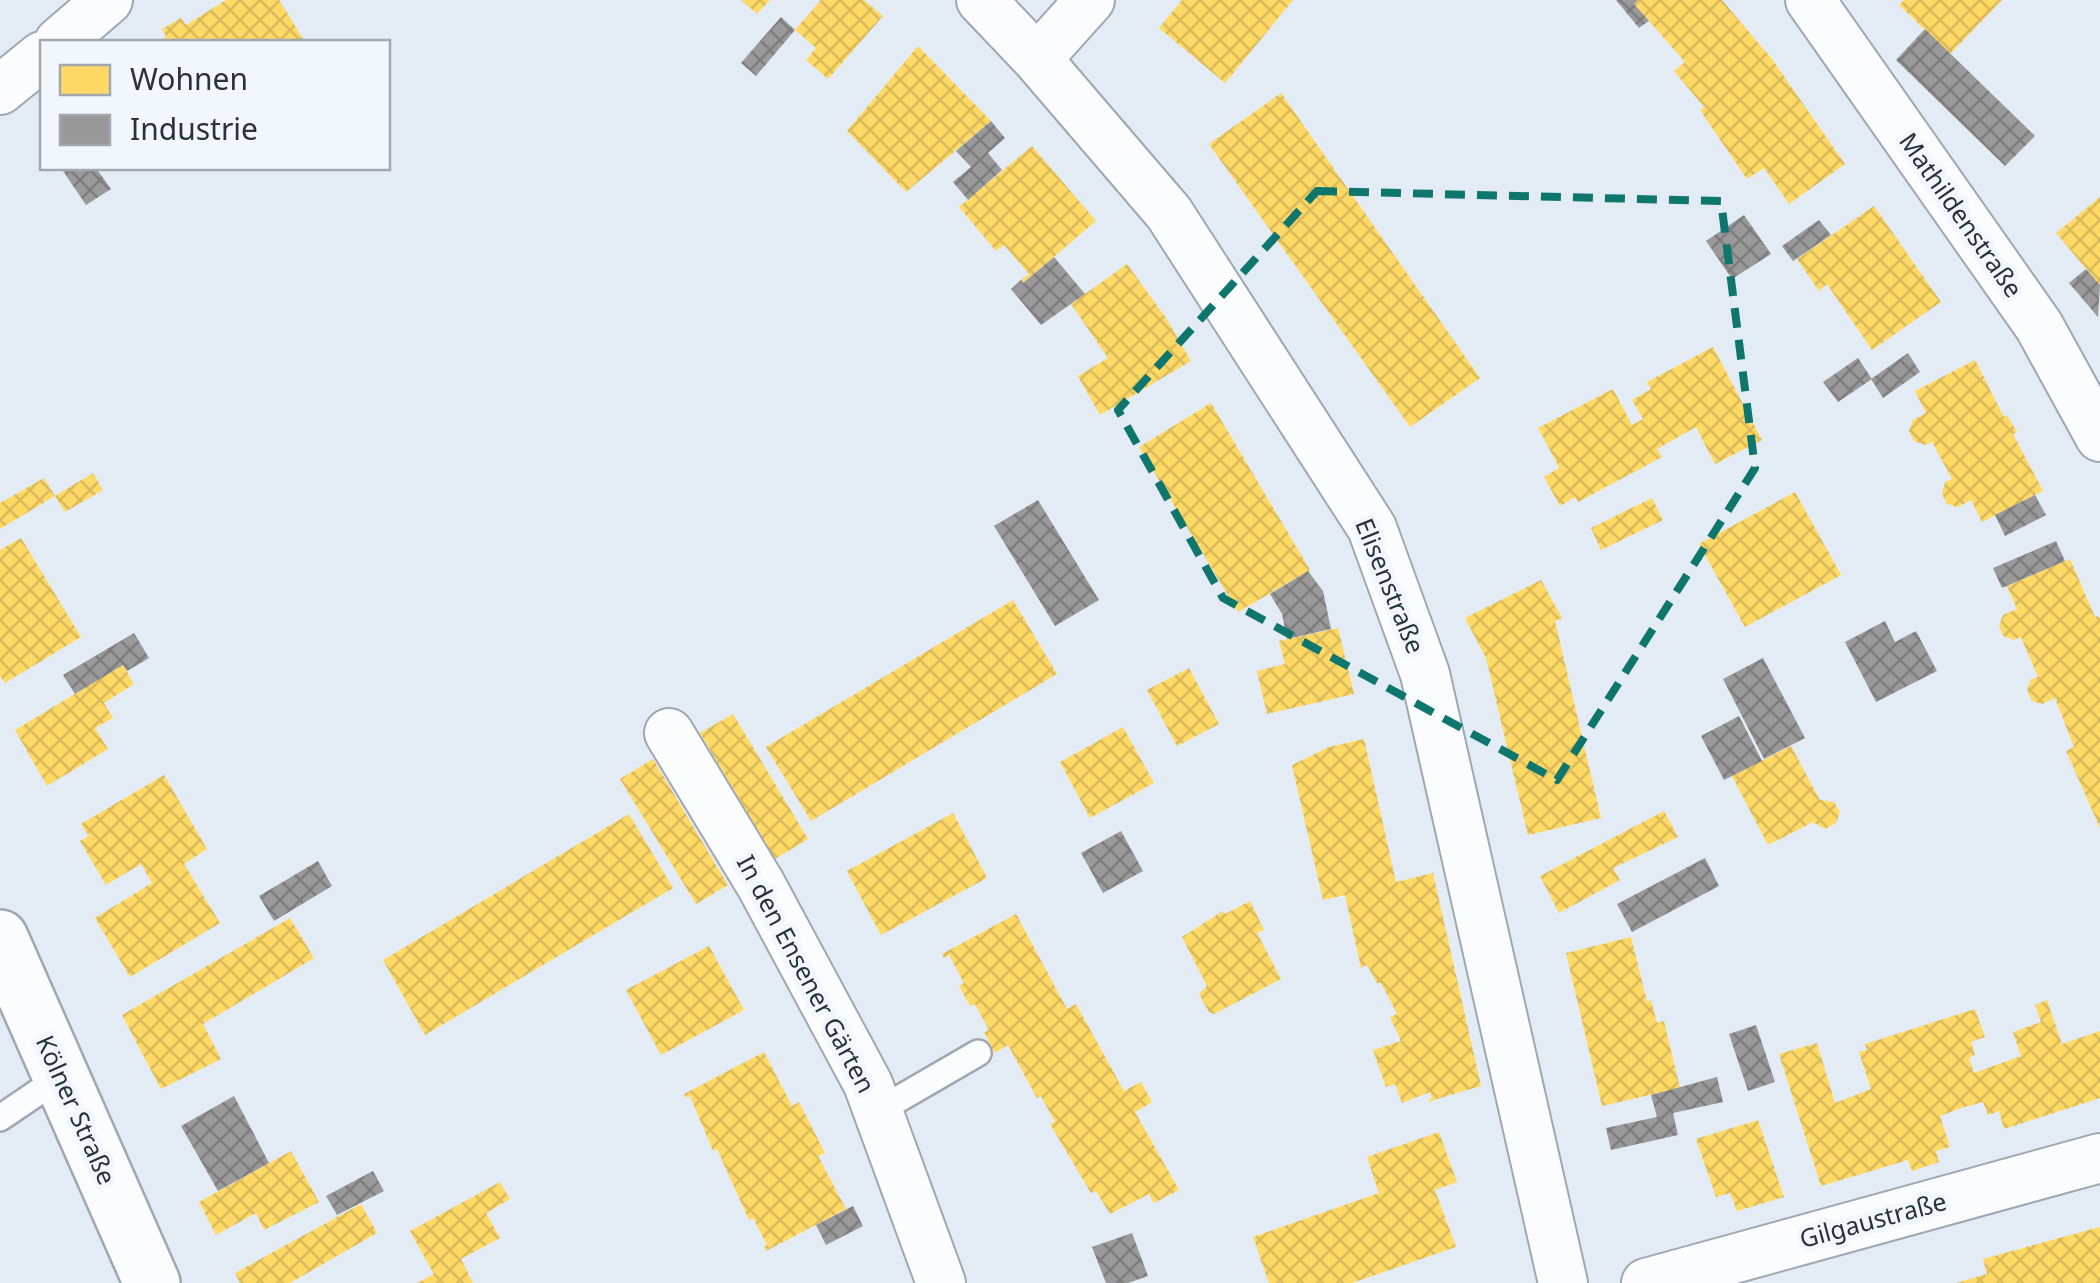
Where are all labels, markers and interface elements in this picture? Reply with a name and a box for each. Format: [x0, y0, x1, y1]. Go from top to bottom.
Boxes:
legend [40, 40, 390, 170]
text: Wohnen [130, 58, 248, 99]
text: Industrie [130, 108, 258, 149]
street label: Mathildenstraße [1892, 125, 2031, 304]
street label: Elisenstraße [1348, 513, 1433, 658]
street label: In den Ensener Gärten [730, 849, 884, 1098]
street label: Kölner Straße [29, 1030, 125, 1190]
street label: Gilgaustraße [1796, 1183, 1950, 1255]

